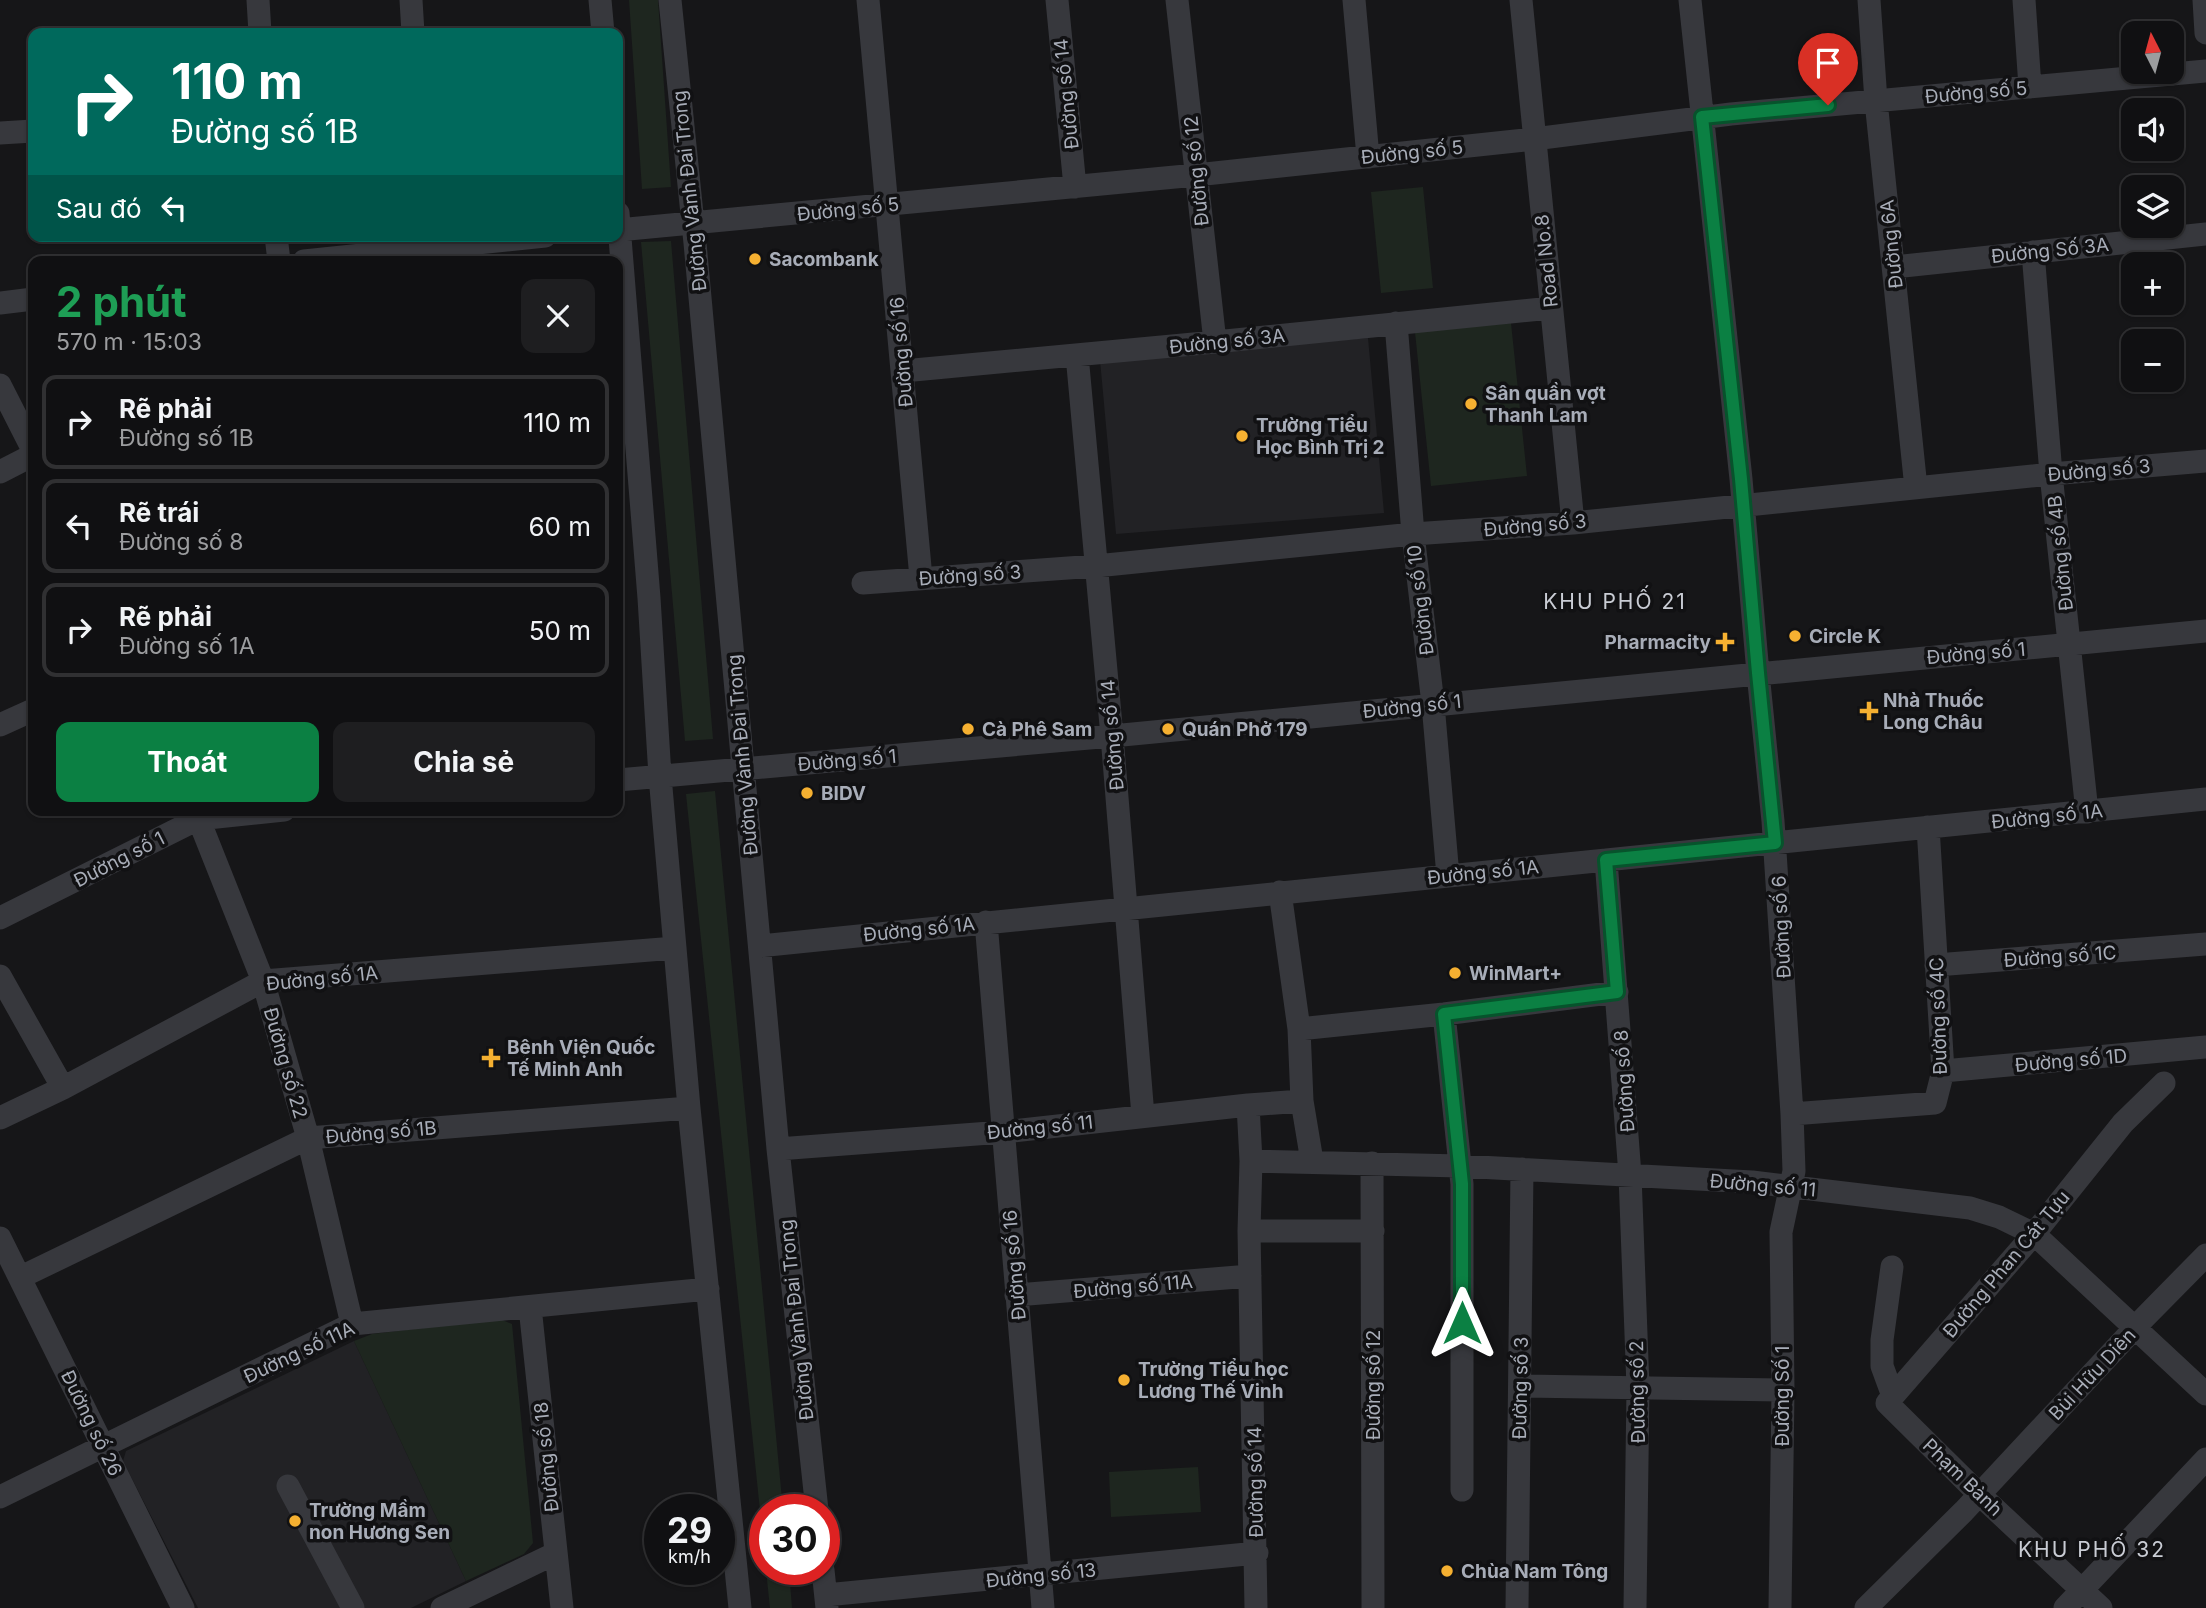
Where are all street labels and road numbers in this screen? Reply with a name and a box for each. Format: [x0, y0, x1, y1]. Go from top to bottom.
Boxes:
street label: Đường số 14 [1049, 37, 1084, 150]
street label: Đường số 5 [1924, 77, 2028, 108]
street label: Đường Vành Đai Trong [668, 89, 711, 292]
street label: Đường số 12 [1179, 115, 1214, 227]
street label: Đường số 5 [1360, 136, 1464, 169]
street label: Đường số 5 [796, 193, 900, 226]
street label: Đường 6A [1875, 198, 1908, 290]
street label: Road No.8 [1530, 213, 1563, 309]
street label: Đường Số 3A [1990, 233, 2110, 268]
street label: Đường số 16 [885, 296, 918, 408]
street label: Đường số 3A [1168, 324, 1286, 359]
street label: Đường số 3 [2047, 455, 2151, 486]
street label: Đường số 4B [2043, 494, 2078, 612]
street label: Đường số 3 [1483, 510, 1587, 541]
street label: Đường số 10 [1402, 544, 1439, 656]
street label: Đường số 3 [918, 560, 1022, 591]
street label: Đường số 1 [1926, 638, 2026, 669]
street label: Đường Vành Đai Trong [722, 654, 763, 856]
street label: Đường số 14 [1096, 679, 1129, 791]
street label: Đường số 1 [1362, 690, 1462, 723]
street label: Đường số 1 [797, 745, 897, 776]
street label: Đường số 1A [1990, 799, 2104, 834]
street label: Đường số 1 [70, 827, 169, 892]
street label: Đường số 1A [1426, 855, 1540, 890]
street label: Đường số 6 [1767, 875, 1796, 979]
street label: Đường số 1A [862, 912, 976, 947]
street label: Đường số 1C [2003, 941, 2117, 972]
street label: Đường số 4C [1925, 957, 1952, 1075]
street label: Đường số 1A [265, 961, 379, 996]
street label: Đường số 22 [259, 1005, 312, 1121]
street label: Đường số 8 [1609, 1029, 1640, 1133]
street label: Đường số 1D [2014, 1044, 2128, 1077]
street label: Đường số 11 [986, 1110, 1094, 1145]
street label: Đường số 1B [325, 1116, 437, 1149]
street label: Đường số 11 [1709, 1169, 1817, 1202]
street label: Đường Phan Cát Tựu [1938, 1186, 2075, 1343]
street label: Đường số 16 [998, 1209, 1031, 1321]
street label: Đường Vành Đai Trong [775, 1218, 818, 1421]
street label: Đường số 11A [1072, 1270, 1194, 1303]
street label: Đường số 11A [240, 1317, 358, 1388]
street label: Bùi Hữu Diên [2044, 1324, 2141, 1425]
street label: Đường số 12 [1362, 1330, 1385, 1440]
street label: Đường số 3 [1508, 1336, 1533, 1440]
street label: Đường số 2 [1625, 1340, 1650, 1444]
street label: Đường Số 1 [1771, 1345, 1794, 1447]
street label: Đường số 26 [56, 1367, 127, 1480]
street label: Đường số 18 [529, 1401, 564, 1513]
street label: Đường số 14 [1243, 1426, 1268, 1538]
street label: Phạm Bành [1918, 1434, 2007, 1521]
street label: Đường số 13 [985, 1558, 1097, 1593]

